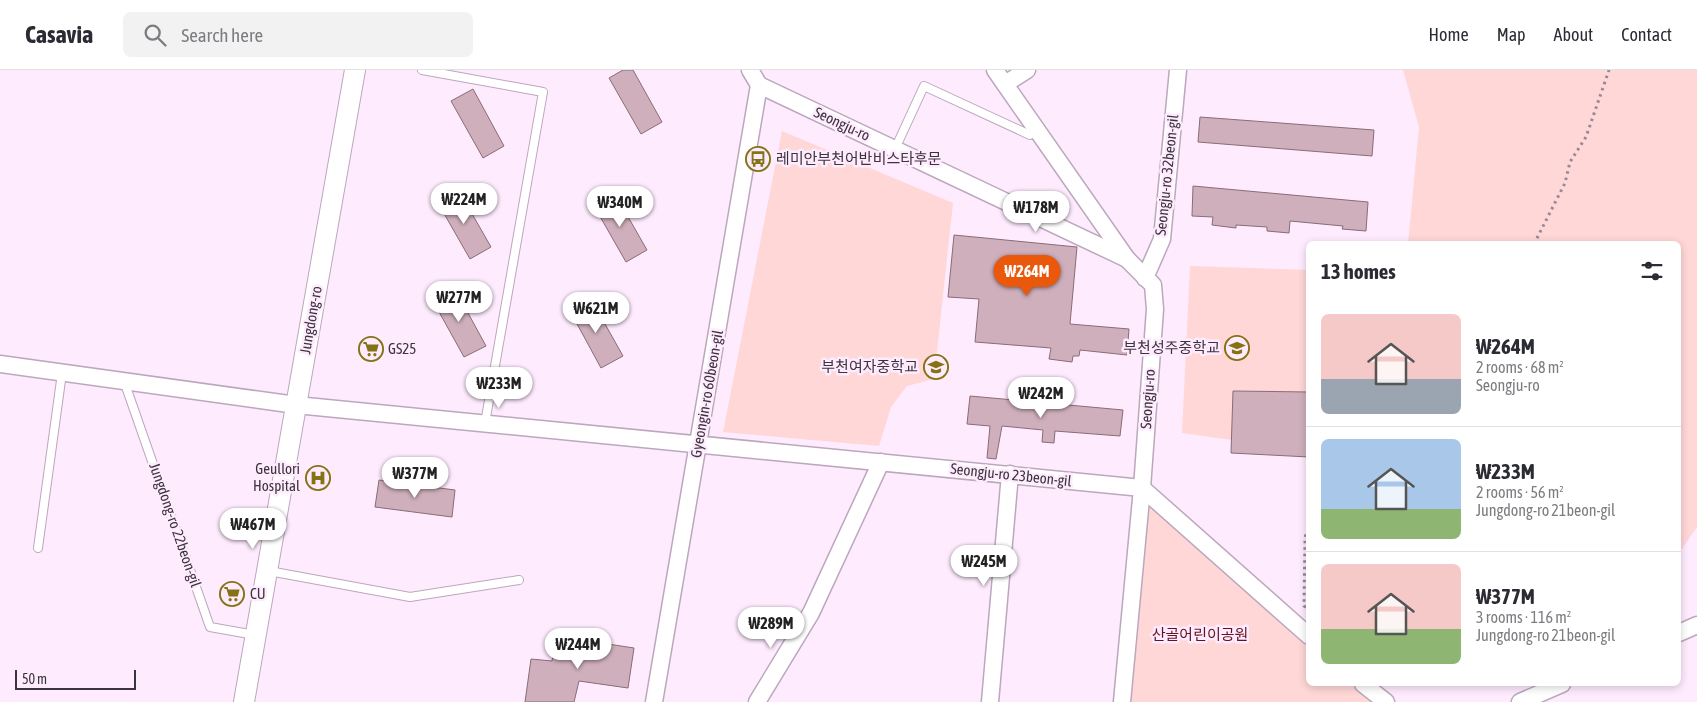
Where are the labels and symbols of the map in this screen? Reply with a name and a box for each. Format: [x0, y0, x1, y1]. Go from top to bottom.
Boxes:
street label: Seongju-ro [812, 103, 873, 144]
street label: Seongju-ro 32beon-gil [1152, 114, 1181, 236]
bus stop icon: 레미안부천어반비스타후문 [745, 146, 771, 172]
place label: 레미안부천어반비스타후문 [776, 150, 942, 167]
pin: ₩224M [429, 182, 499, 225]
pin: ₩340M [585, 186, 655, 228]
pin: ₩178M [1001, 190, 1071, 233]
pin: ₩264M [992, 254, 1062, 297]
pin: ₩277M [424, 280, 494, 323]
street label: Jungdong-ro [296, 285, 325, 355]
pin: ₩621M [561, 292, 631, 334]
street label: Gyeongin-ro 60beon-gil [687, 329, 726, 459]
school or university icon: 부천성주중학교 [1224, 335, 1250, 361]
supermarket icon: GS25 [358, 336, 384, 362]
place label: 부천성주중학교 [1123, 339, 1220, 356]
place label: GS25 [388, 340, 416, 357]
school or university icon: 부천여자중학교 [923, 354, 949, 380]
place label: 부천여자중학교 [821, 358, 918, 375]
pin: ₩233M [464, 366, 534, 409]
street label: Seongju-ro [1137, 369, 1158, 429]
pin: ₩242M [1006, 376, 1076, 419]
pin: ₩377M [380, 456, 450, 499]
street label: Jungdong-ro 22beon-gil [146, 460, 205, 589]
place label: Geullori Hospital [253, 460, 300, 494]
street label: Seongju-ro 23beon-gil [950, 460, 1072, 489]
hospital icon: Geullori Hospital [305, 465, 331, 491]
pin: ₩467M [218, 508, 288, 550]
pin: ₩245M [949, 544, 1019, 587]
supermarket icon: CU [219, 581, 245, 607]
place label: CU [250, 585, 266, 602]
pin: ₩289M [736, 606, 806, 649]
park label: 산골어린이공원 [1152, 626, 1248, 643]
pin: ₩244M [543, 628, 613, 670]
scale bar [15, 667, 136, 690]

